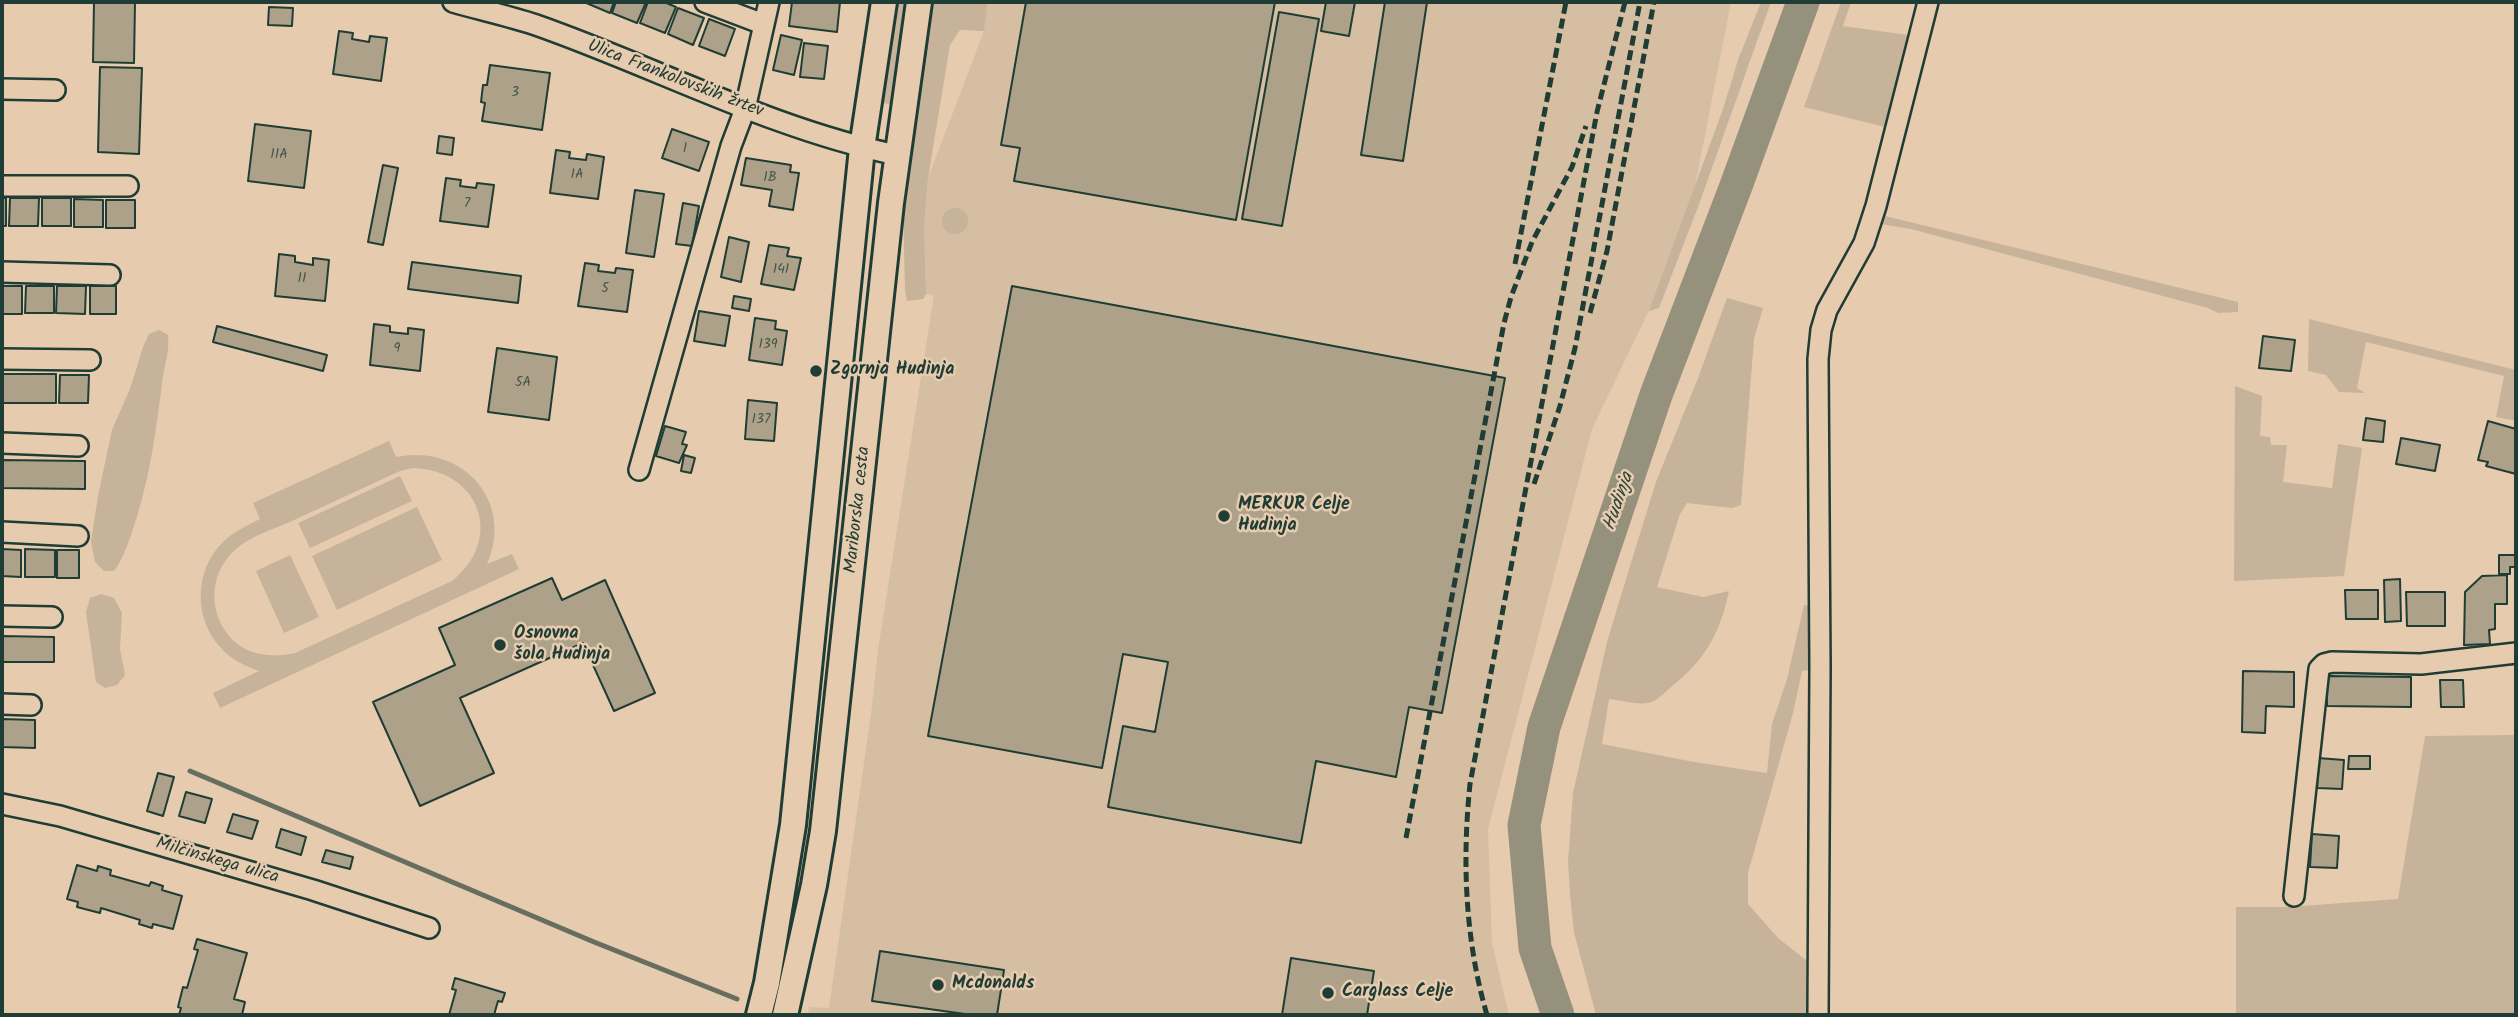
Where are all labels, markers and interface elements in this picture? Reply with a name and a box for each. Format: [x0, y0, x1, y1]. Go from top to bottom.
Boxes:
street label: Ulica Frankolovskih žrtev [584, 36, 766, 124]
house number: 3 [511, 86, 519, 102]
house number: 1 [683, 142, 687, 158]
house number: 11A [270, 148, 288, 164]
house number: 1A [571, 168, 583, 184]
house number: 1B [763, 171, 777, 187]
house number: 7 [464, 197, 470, 213]
house number: 141 [773, 263, 789, 279]
house number: 11 [298, 272, 306, 288]
house number: 5 [601, 282, 609, 298]
house number: 139 [758, 338, 778, 354]
house number: 9 [394, 342, 400, 358]
place label: Zgornja Hudinja [830, 360, 954, 382]
marker: Zgornja Hudinja [808, 363, 824, 379]
house number: 5A [515, 376, 531, 392]
house number: 137 [752, 413, 770, 429]
street label: Mariborska cesta [842, 446, 876, 574]
water label: Hudinja [1599, 470, 1641, 534]
place label: MERKUR Celje Hudinja [1238, 495, 1350, 538]
marker: MERKUR Celje Hudinja [1216, 508, 1232, 524]
place label: Osnovna šola Hudinja [514, 624, 610, 666]
marker: Osnovna šola Hudinja [492, 637, 508, 653]
street label: Milčinskega ulica [153, 834, 281, 890]
place label: Mcdonalds [952, 974, 1034, 996]
marker: Mcdonalds [930, 977, 946, 993]
place label: Carglass Celje [1342, 982, 1453, 1004]
marker: Carglass Celje [1320, 985, 1336, 1001]

